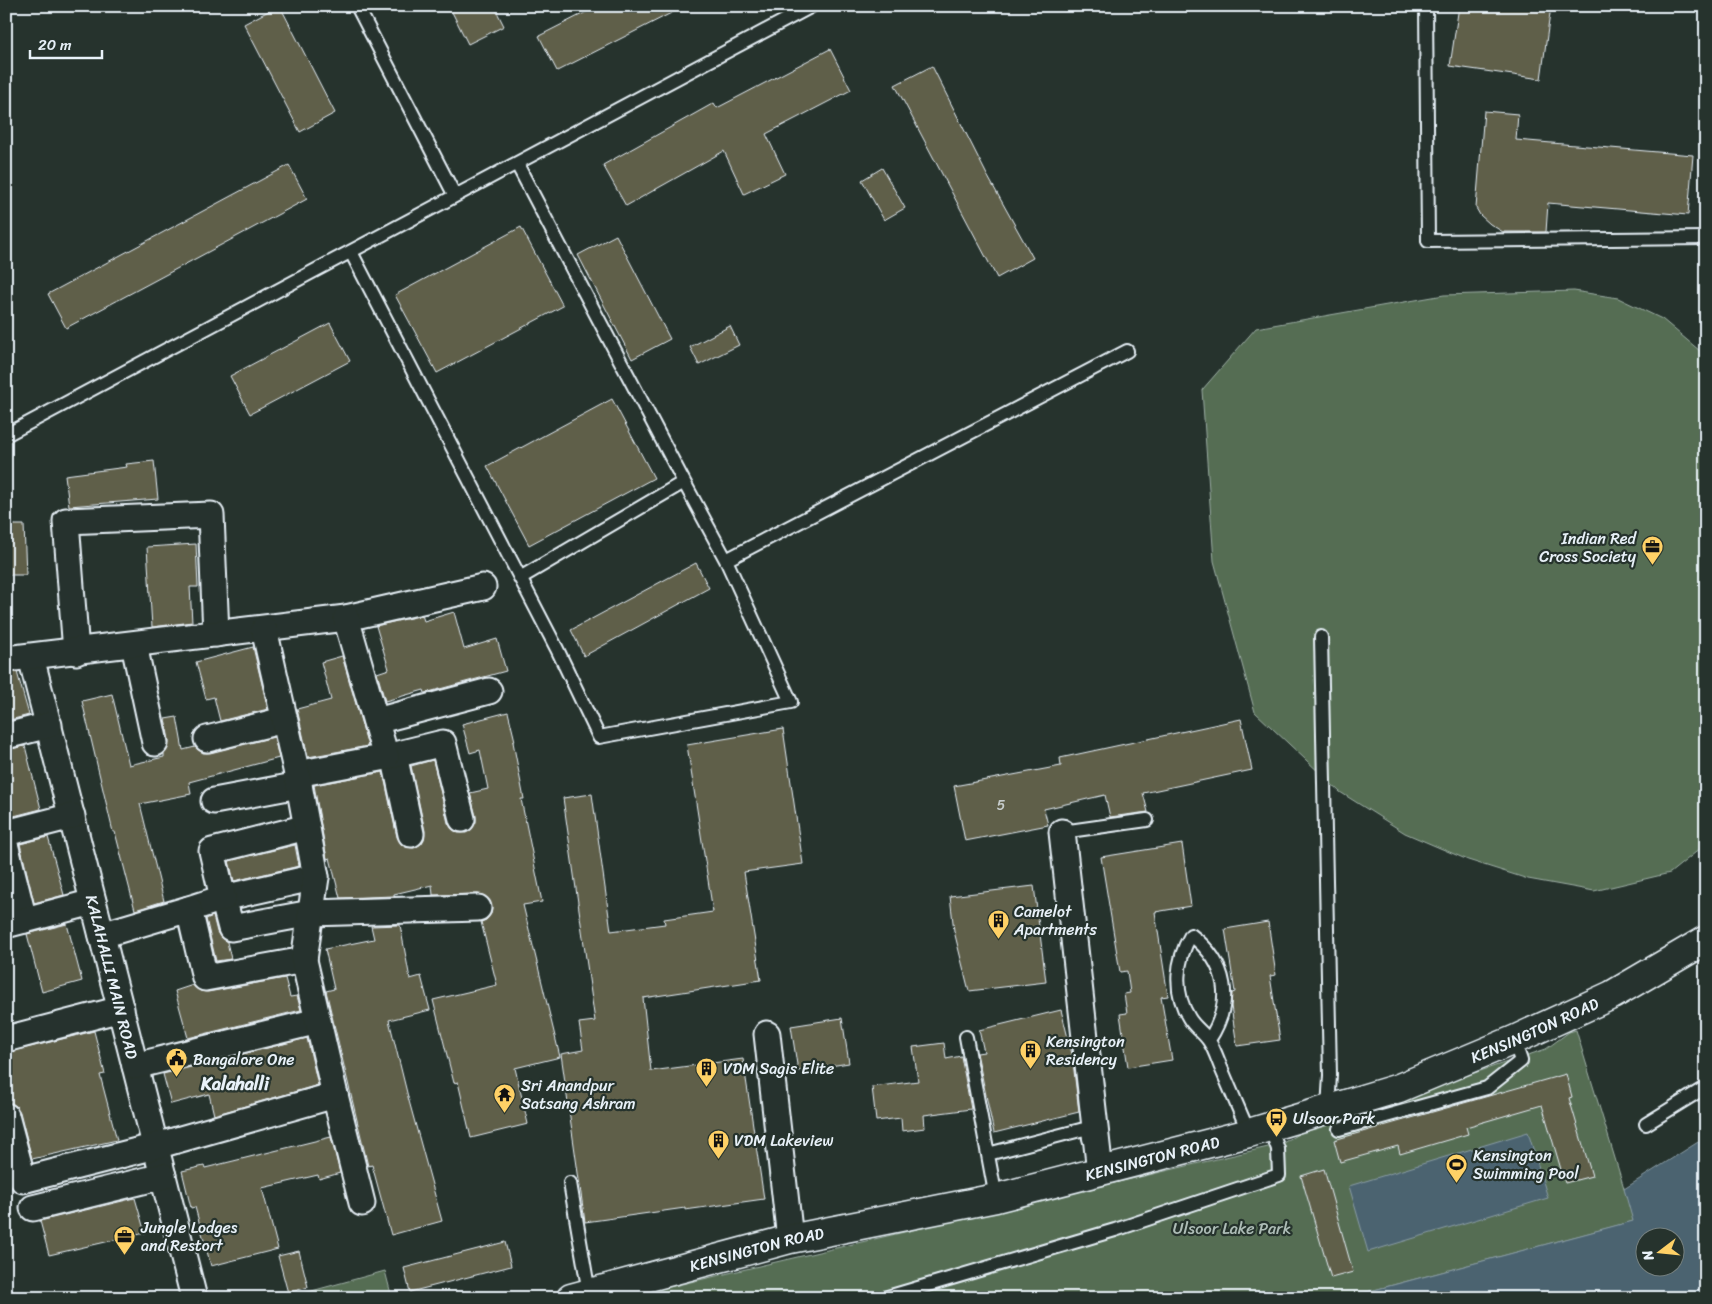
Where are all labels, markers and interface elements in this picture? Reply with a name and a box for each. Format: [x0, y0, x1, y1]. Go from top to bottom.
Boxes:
scale bar [30, 28, 102, 60]
text: 20 m [38, 32, 72, 58]
place label: Indian Red Cross Society [1539, 524, 1638, 571]
office icon: Indian Red Cross Society [1640, 535, 1664, 566]
house number: 5 [997, 793, 1006, 818]
street label: KALAHALLI MAIN ROAD [77, 892, 147, 1063]
place label: Camelot Apartments [1013, 897, 1098, 944]
building icon: Camelot Apartments [986, 908, 1010, 939]
street label: KENSINGTON ROAD [1466, 989, 1604, 1072]
place label: Kensington Residency [1046, 1027, 1125, 1074]
building icon: Kensington Residency [1018, 1038, 1042, 1069]
place label: Bangalore One [193, 1045, 295, 1074]
public building icon: Bangalore One [165, 1047, 189, 1078]
place label: VDM Sagis Elite [723, 1054, 834, 1083]
building icon: VDM Sagis Elite [695, 1056, 719, 1087]
district label: Kalahalli [200, 1068, 270, 1100]
place label: Sri Anandpur Satsang Ashram [521, 1071, 636, 1118]
temple icon: Sri Anandpur Satsang Ashram [493, 1082, 517, 1113]
place label: Ulsoor Park [1293, 1104, 1376, 1133]
bus stop icon: Ulsoor Park [1265, 1106, 1289, 1137]
place label: VDM Lakeview [734, 1126, 833, 1155]
street label: KENSINGTON ROAD [1082, 1127, 1223, 1190]
building icon: VDM Lakeview [706, 1128, 730, 1159]
place label: Kensington Swimming Pool [1473, 1141, 1579, 1188]
sports icon: Kensington Swimming Pool [1445, 1152, 1469, 1183]
place label: Jungle Lodges and Restort [140, 1213, 238, 1260]
park label: Ulsoor Lake Park [1173, 1214, 1291, 1243]
street label: KENSINGTON ROAD [686, 1219, 827, 1280]
office icon: Jungle Lodges and Restort [113, 1224, 137, 1255]
north arrow [1634, 1226, 1684, 1276]
text: N [1635, 1247, 1662, 1265]

